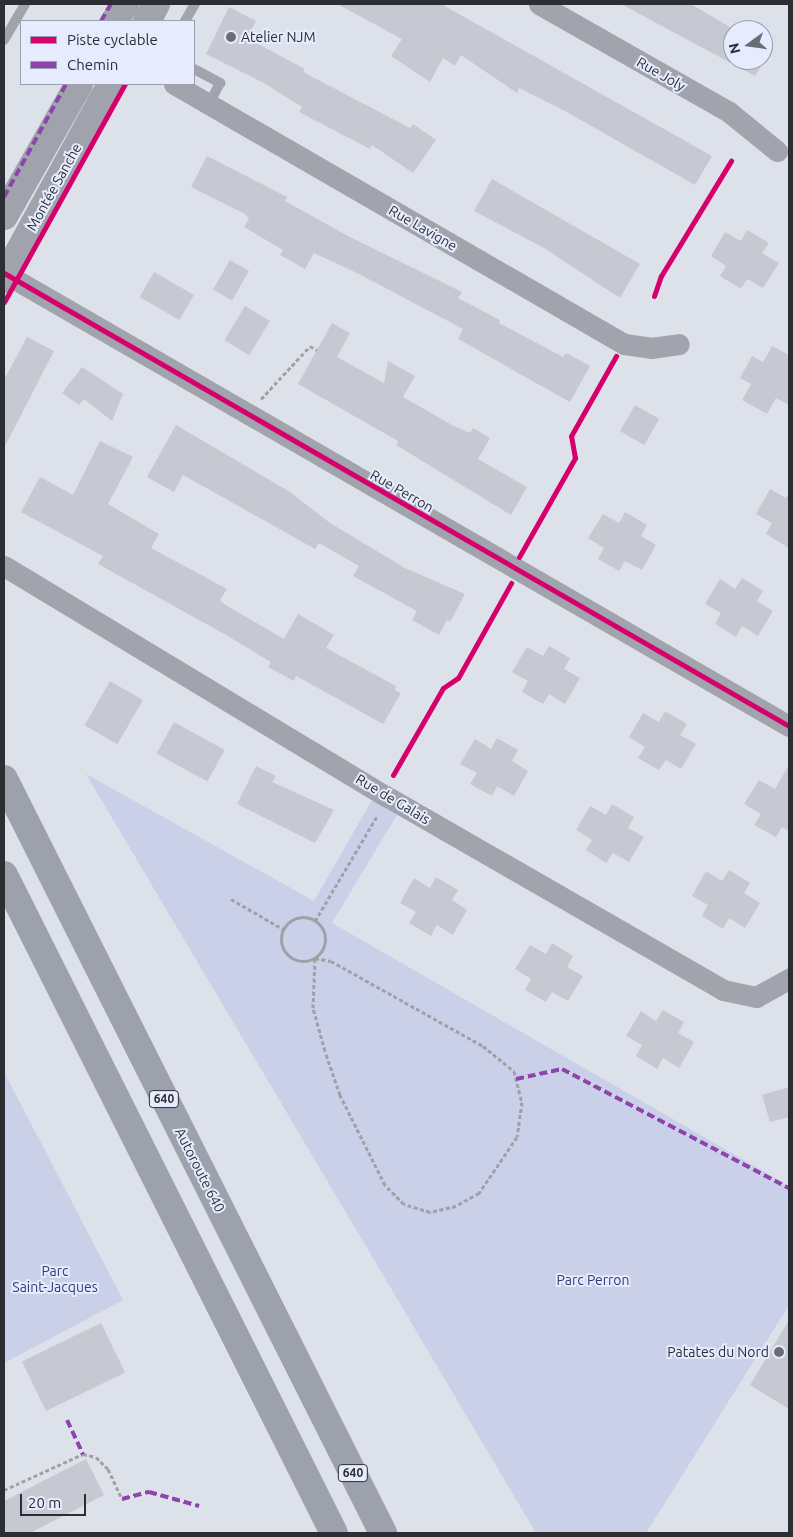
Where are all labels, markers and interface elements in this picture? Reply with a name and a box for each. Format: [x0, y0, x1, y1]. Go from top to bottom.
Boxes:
legend [20, 20, 195, 85]
north arrow [723, 20, 773, 70]
place label: Atelier NJM [241, 29, 316, 45]
text: Piste cyclable [67, 31, 158, 48]
marker: Atelier NJM [225, 31, 237, 43]
text: N [725, 41, 743, 55]
street label: Rue Joly [634, 53, 688, 95]
text: Chemin [67, 56, 118, 73]
street label: Montée Sanche [23, 140, 85, 234]
street label: Rue Lavigne [386, 202, 460, 254]
street label: Rue Perron [367, 466, 437, 516]
street label: Rue de Galais [353, 770, 433, 828]
road number: 640 [148, 1090, 180, 1108]
street label: Autoroute 640 [172, 1125, 228, 1215]
park label: Parc Saint-Jacques [12, 1263, 98, 1295]
park label: Parc Perron [556, 1272, 630, 1288]
place label: Patates du Nord [667, 1344, 769, 1360]
marker: Patates du Nord [773, 1346, 785, 1358]
road number: 640 [337, 1464, 369, 1482]
scale bar [22, 1484, 89, 1516]
text: 20 m [28, 1494, 61, 1511]

